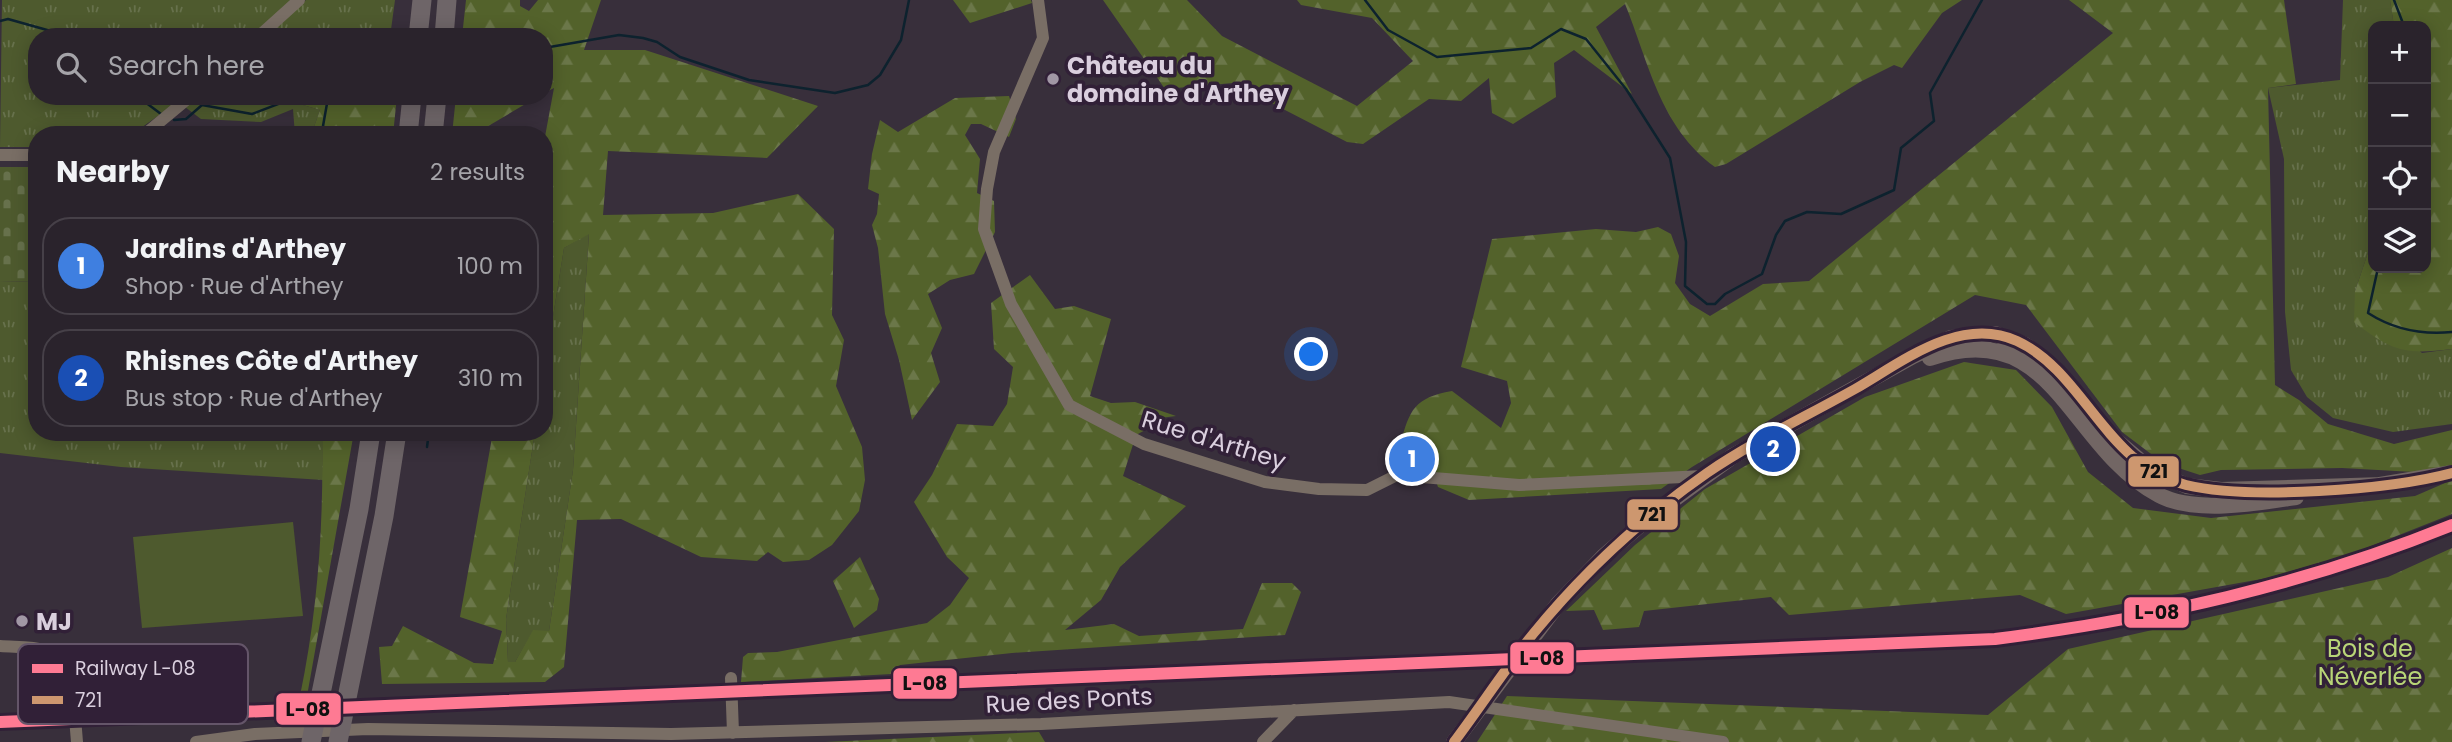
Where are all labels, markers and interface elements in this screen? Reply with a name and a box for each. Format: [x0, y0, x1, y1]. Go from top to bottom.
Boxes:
map controls [2368, 21, 2431, 273]
button: + [2368, 21, 2431, 84]
search box [28, 28, 553, 105]
icon: search [52, 48, 90, 86]
text: Search here [108, 48, 265, 84]
place label: Château du domaine d'Arthey [1067, 49, 1290, 110]
marker: Château du domaine d'Arthey [1045, 71, 1061, 87]
button: − [2368, 84, 2431, 147]
button: locate [2368, 147, 2431, 210]
text: Nearby [56, 150, 170, 193]
text: 2 results [430, 156, 525, 188]
button: layers [2368, 210, 2431, 273]
text: Jardins d'Arthey [125, 231, 346, 267]
text: 1 [77, 250, 85, 282]
text: 100 m [457, 250, 523, 282]
text: Shop · Rue d'Arthey [125, 270, 343, 302]
your location [1294, 337, 1328, 371]
text: Rhisnes Côte d'Arthey [125, 343, 418, 379]
text: 2 [74, 362, 88, 394]
text: 310 m [458, 362, 523, 394]
text: Bus stop · Rue d'Arthey [125, 382, 382, 414]
street label: Rue d'Arthey [1138, 402, 1290, 478]
pin: 2 [1750, 423, 1796, 475]
pin: 1 [1389, 433, 1435, 485]
line badge: 721 [2127, 455, 2180, 488]
text: 721 [2140, 458, 2168, 485]
line badge: 721 [1626, 498, 1679, 531]
text: 721 [1638, 501, 1666, 528]
line badge: L-08 [2123, 596, 2190, 629]
text: L-08 [2135, 599, 2179, 626]
place label: MJ [36, 605, 72, 638]
marker: MJ [14, 613, 30, 629]
park label: Bois de Néverlée [2318, 632, 2422, 693]
line badge: L-08 [1509, 641, 1575, 675]
legend [18, 644, 248, 724]
text: L-08 [1520, 645, 1564, 672]
text: Railway L-08 [75, 655, 196, 682]
line badge: L-08 [892, 667, 958, 700]
text: L-08 [903, 670, 947, 697]
street label: Rue des Ponts [985, 679, 1153, 721]
text: 721 [75, 687, 102, 714]
line badge: L-08 [275, 692, 342, 726]
text: L-08 [286, 696, 330, 723]

